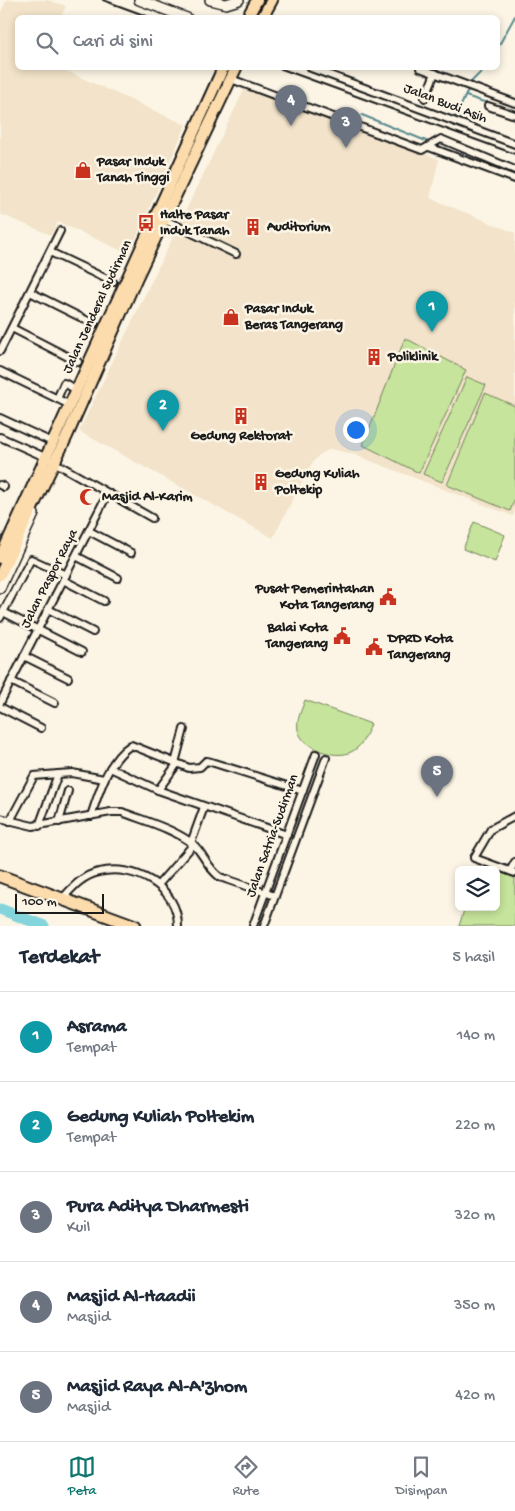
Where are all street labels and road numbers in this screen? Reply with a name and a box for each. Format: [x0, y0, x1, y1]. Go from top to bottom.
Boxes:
street label: Jalan Budi Asih [401, 80, 490, 128]
street label: Jalan Jenderal Sudirman [60, 237, 137, 377]
street label: Jalan Paspor Raya [18, 526, 83, 631]
street label: Jalan Satria-Sudirman [243, 772, 303, 900]

